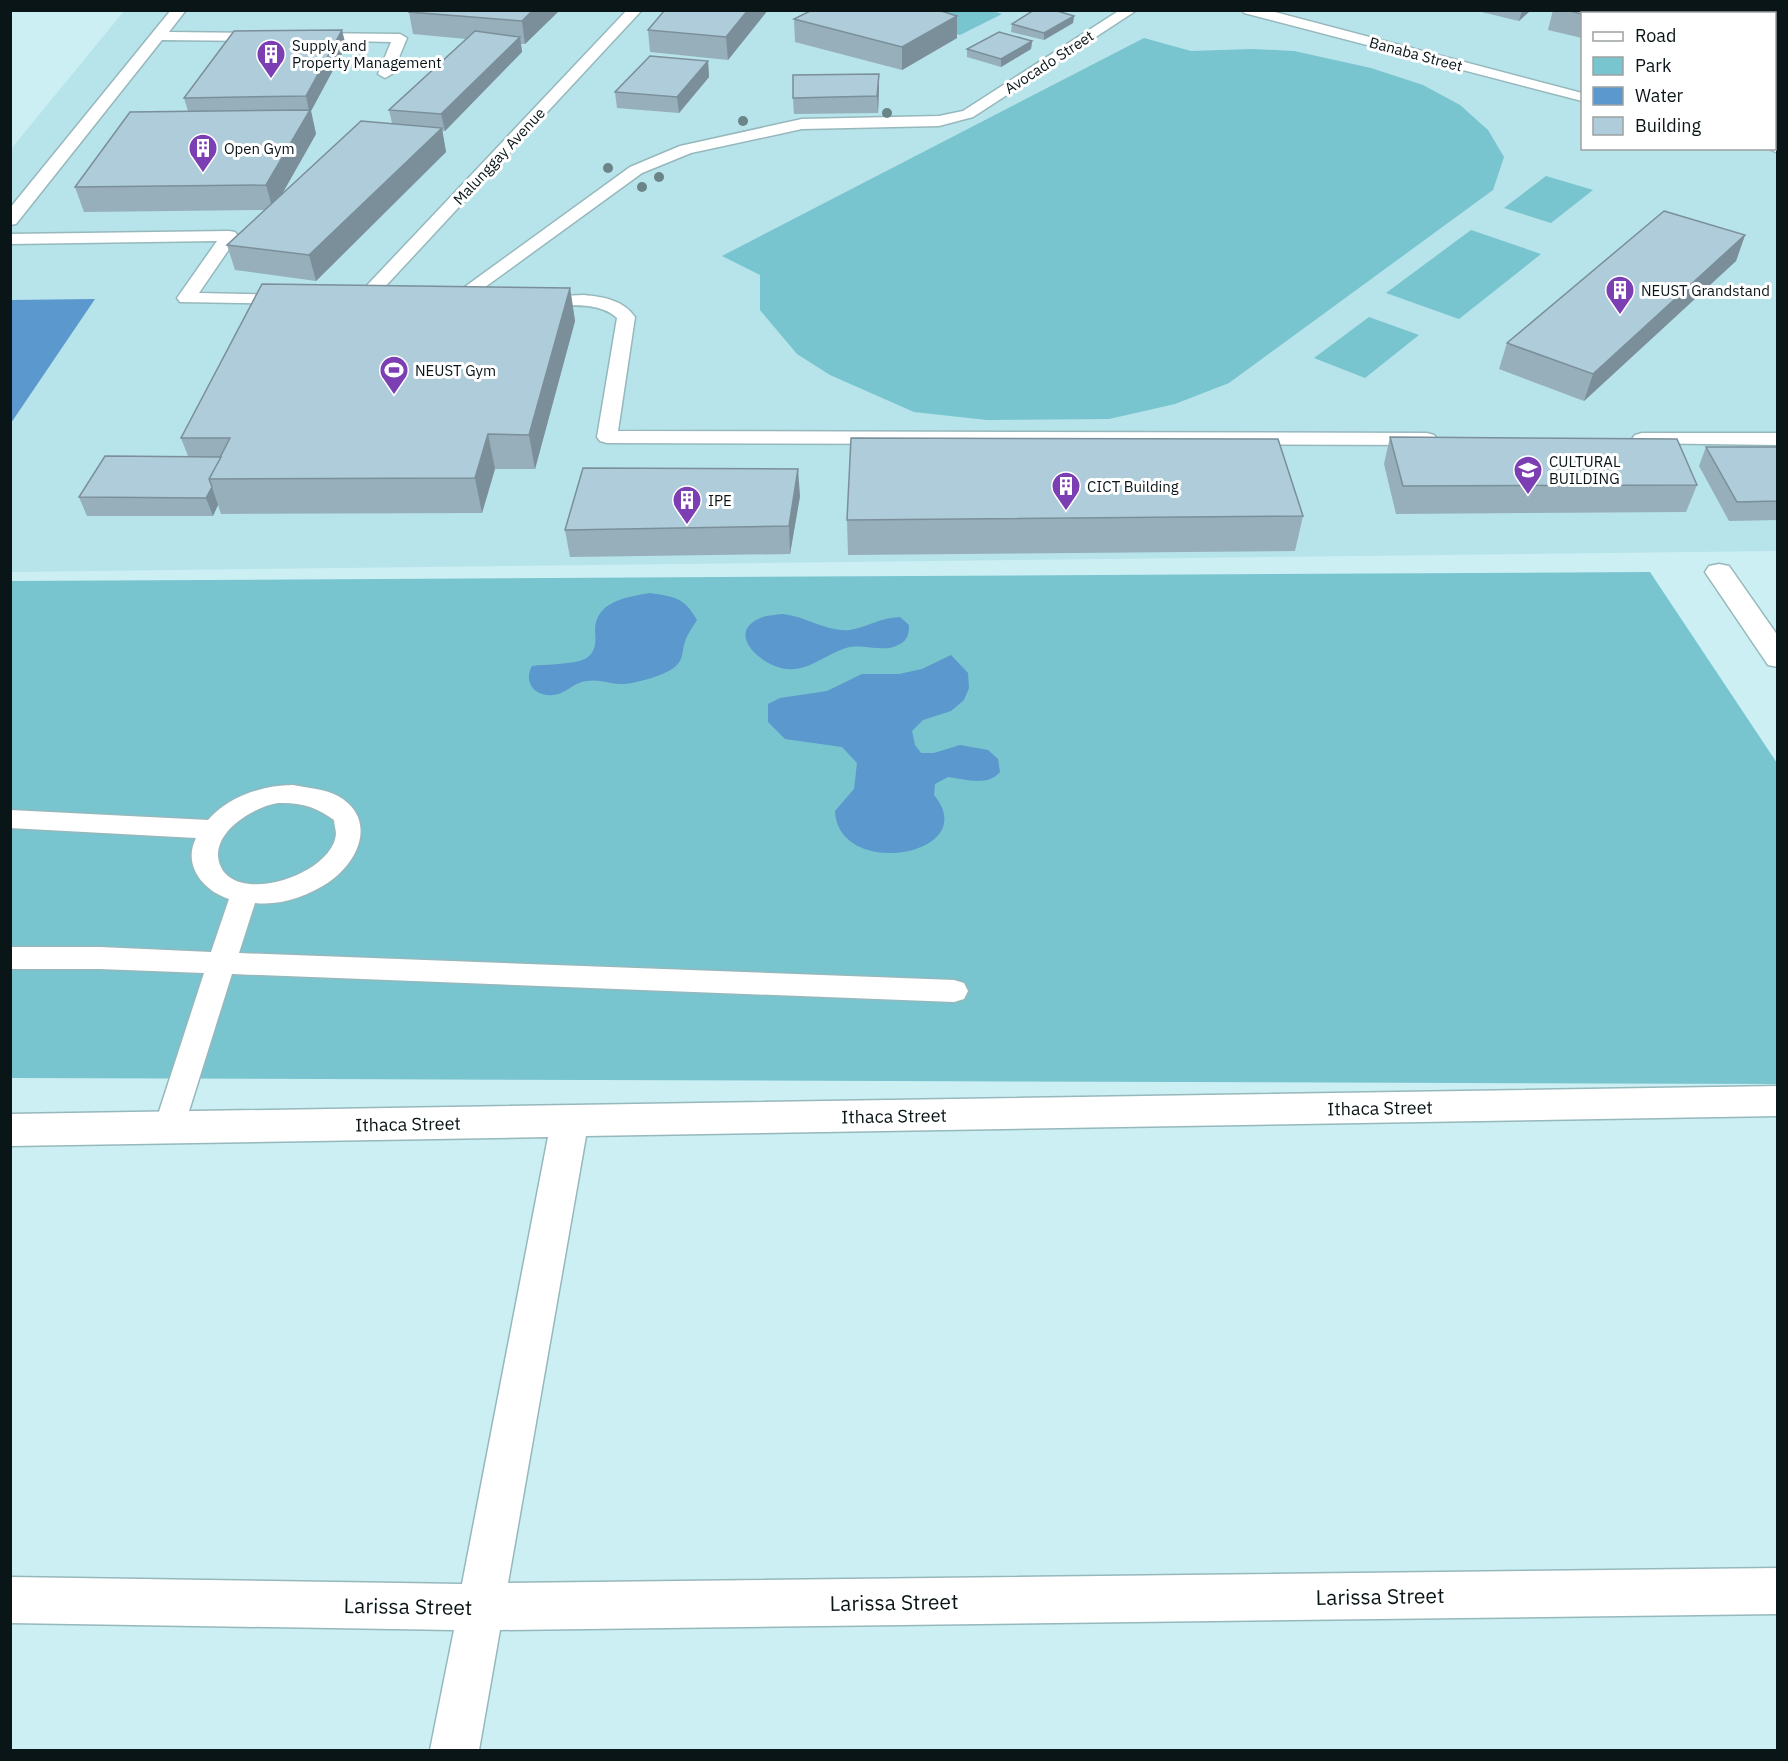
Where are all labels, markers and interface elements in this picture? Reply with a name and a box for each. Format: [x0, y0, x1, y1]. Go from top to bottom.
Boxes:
legend [1581, 12, 1776, 150]
text: Road [1635, 24, 1676, 47]
street label: Avocado Street [1001, 26, 1097, 98]
street label: Banaba Street [1367, 32, 1465, 76]
place label: Supply and Property Management [292, 36, 441, 72]
building icon: Supply and Property Management [255, 38, 287, 80]
text: Park [1635, 54, 1672, 77]
text: Water [1635, 84, 1684, 107]
street label: Malunggay Avenue [449, 103, 549, 209]
text: Building [1635, 114, 1702, 137]
building icon: Open Gym [187, 132, 219, 174]
place label: Open Gym [224, 139, 295, 158]
building icon: NEUST Grandstand [1604, 274, 1636, 316]
place label: NEUST Grandstand [1641, 281, 1770, 300]
sports icon: NEUST Gym [378, 354, 410, 396]
place label: NEUST Gym [415, 361, 496, 380]
place label: CULTURAL BUILDING [1549, 452, 1621, 488]
school or university icon: CULTURAL BUILDING [1512, 454, 1544, 496]
building icon: CICT Building [1050, 470, 1082, 512]
place label: CICT Building [1087, 477, 1179, 496]
building icon: IPE [671, 484, 703, 526]
place label: IPE [708, 491, 732, 510]
street label: Ithaca Street [1327, 1096, 1433, 1120]
street label: Ithaca Street [841, 1104, 947, 1128]
street label: Ithaca Street [355, 1112, 461, 1136]
street label: Larissa Street [1315, 1581, 1445, 1611]
street label: Larissa Street [829, 1587, 959, 1617]
street label: Larissa Street [343, 1591, 473, 1621]

